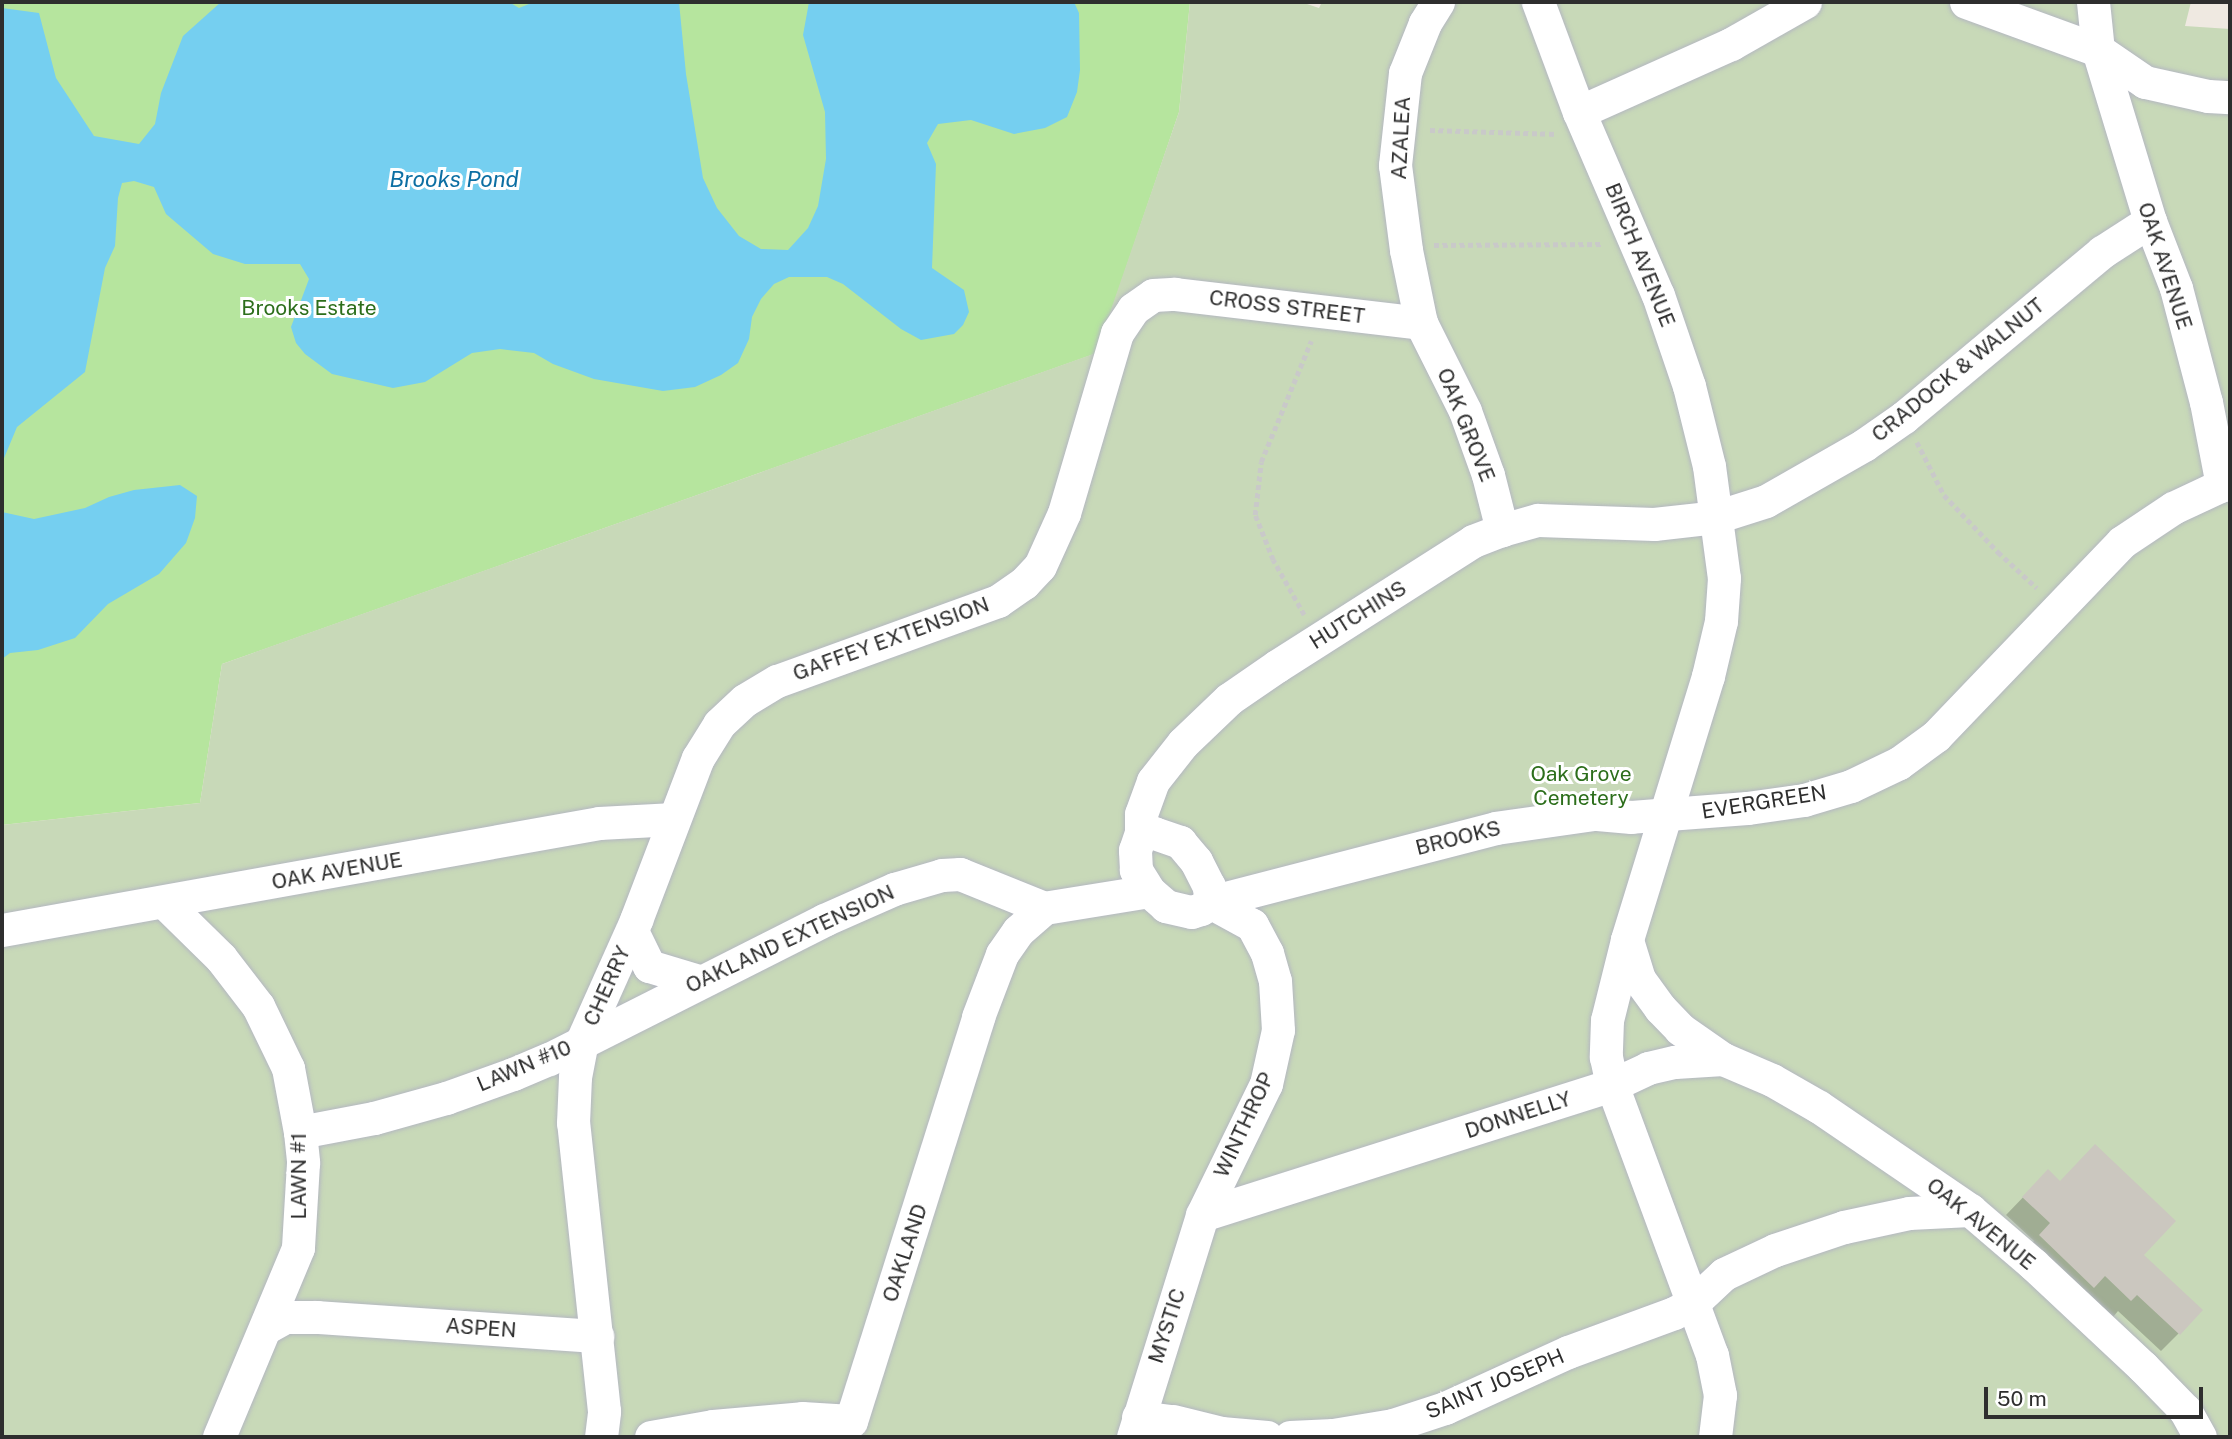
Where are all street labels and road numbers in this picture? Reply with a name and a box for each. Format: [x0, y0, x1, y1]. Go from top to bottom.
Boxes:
street label: AZALEA [1386, 96, 1416, 180]
street label: BIRCH AVENUE [1600, 179, 1680, 331]
street label: OAK AVENUE [2133, 199, 2197, 333]
street label: CROSS STREET [1208, 285, 1366, 329]
street label: CRADOCK & WALNUT [1867, 293, 2049, 447]
street label: OAK GROVE [1432, 364, 1500, 486]
street label: HUTCHINS [1305, 575, 1411, 655]
street label: GAFFEY EXTENSION [789, 592, 993, 686]
street label: EVERGREEN [1700, 780, 1828, 824]
street label: BROOKS [1413, 815, 1503, 861]
street label: OAK AVENUE [270, 847, 404, 895]
street label: OAKLAND EXTENSION [682, 880, 898, 998]
street label: CHERRY [578, 942, 636, 1030]
street label: LAWN #10 [473, 1035, 575, 1097]
street label: WINTHROP [1209, 1068, 1279, 1182]
street label: DONNELLY [1462, 1086, 1574, 1144]
street label: LAWN #1 [286, 1132, 312, 1220]
street label: OAK AVENUE [1922, 1173, 2040, 1275]
street label: OAKLAND [877, 1201, 933, 1305]
street label: MYSTIC [1143, 1285, 1191, 1367]
street label: ASPEN [445, 1313, 517, 1343]
street label: SAINT JOSEPH [1422, 1343, 1568, 1425]

